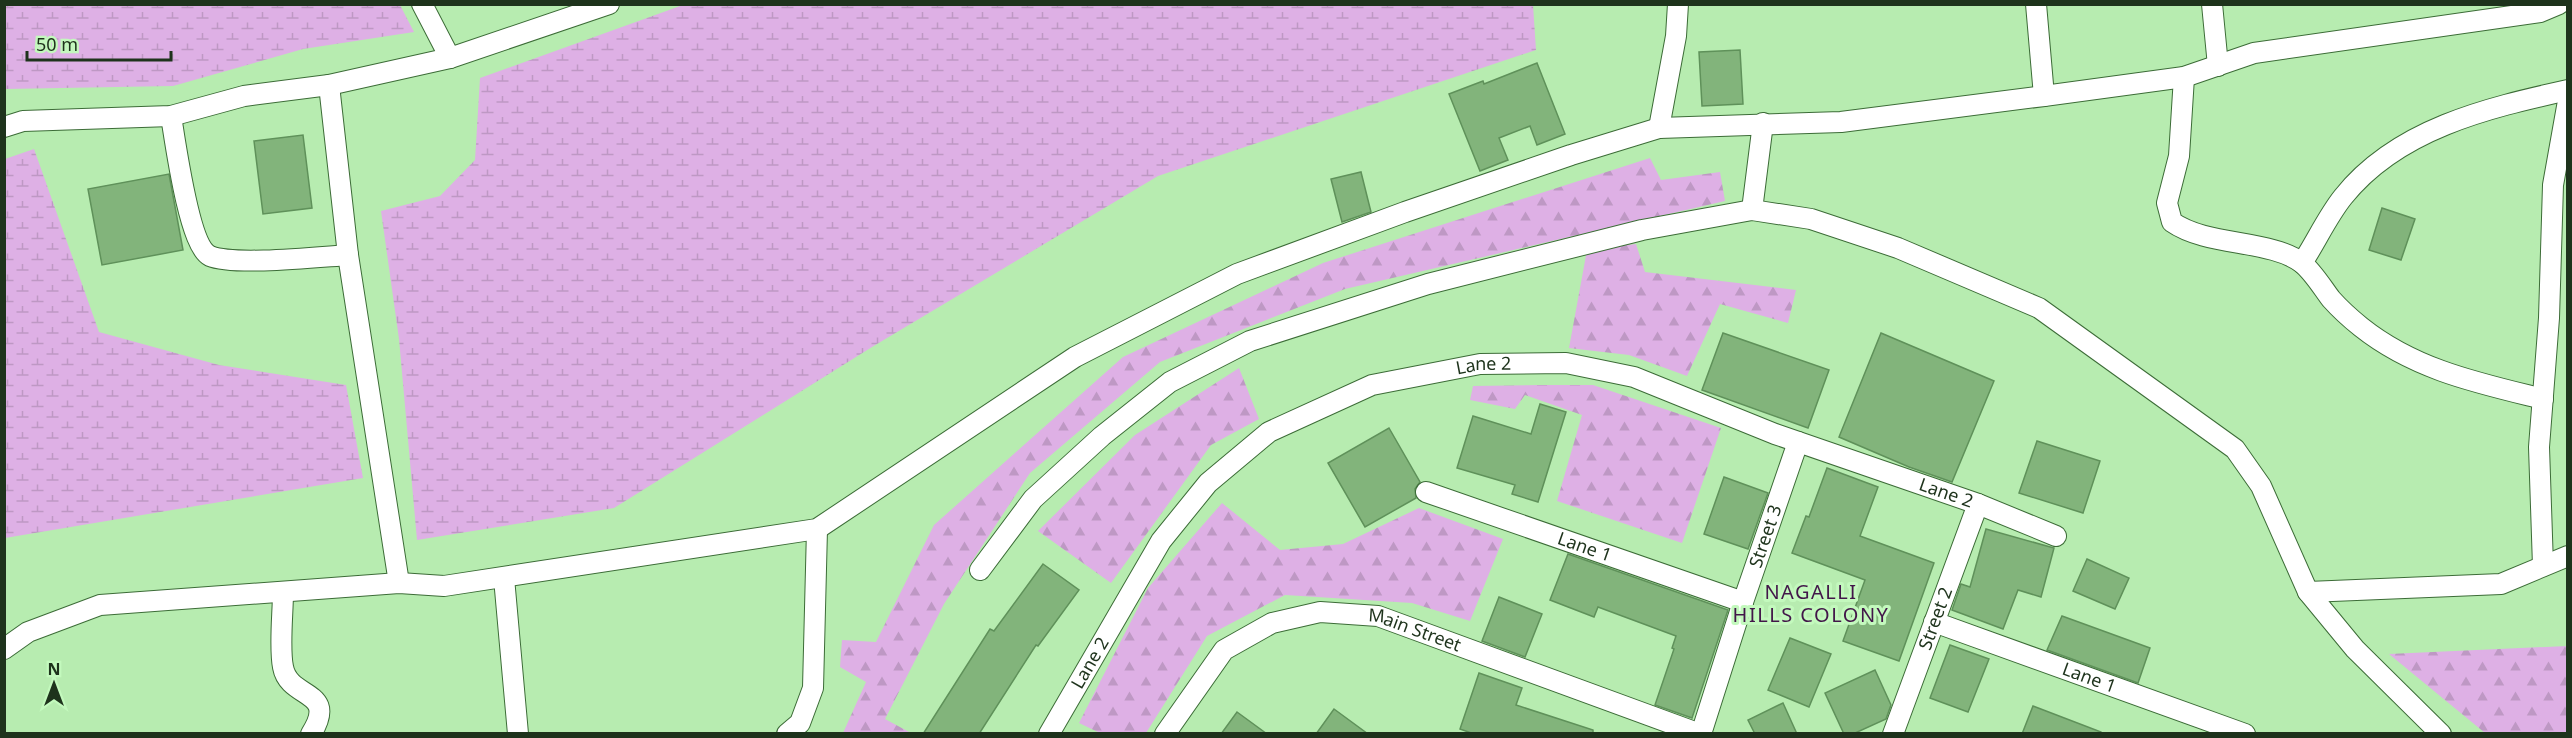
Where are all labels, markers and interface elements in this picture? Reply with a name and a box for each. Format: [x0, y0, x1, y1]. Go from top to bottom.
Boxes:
scale bar [27, 24, 171, 62]
text: 50 m [36, 32, 78, 56]
street label: Lane 2 [1454, 351, 1511, 379]
street label: Lane 2 [1916, 472, 1977, 512]
street label: Street 3 [1743, 501, 1787, 571]
street label: Lane 1 [1555, 526, 1615, 567]
district label: NAGALLI HILLS COLONY [1733, 578, 1889, 628]
street label: Street 2 [1912, 584, 1957, 653]
street label: Main Street [1368, 602, 1465, 657]
street label: Lane 2 [1065, 632, 1114, 693]
north arrow [24, 654, 84, 714]
street label: Lane 1 [2059, 656, 2120, 698]
text: N [47, 658, 61, 680]

